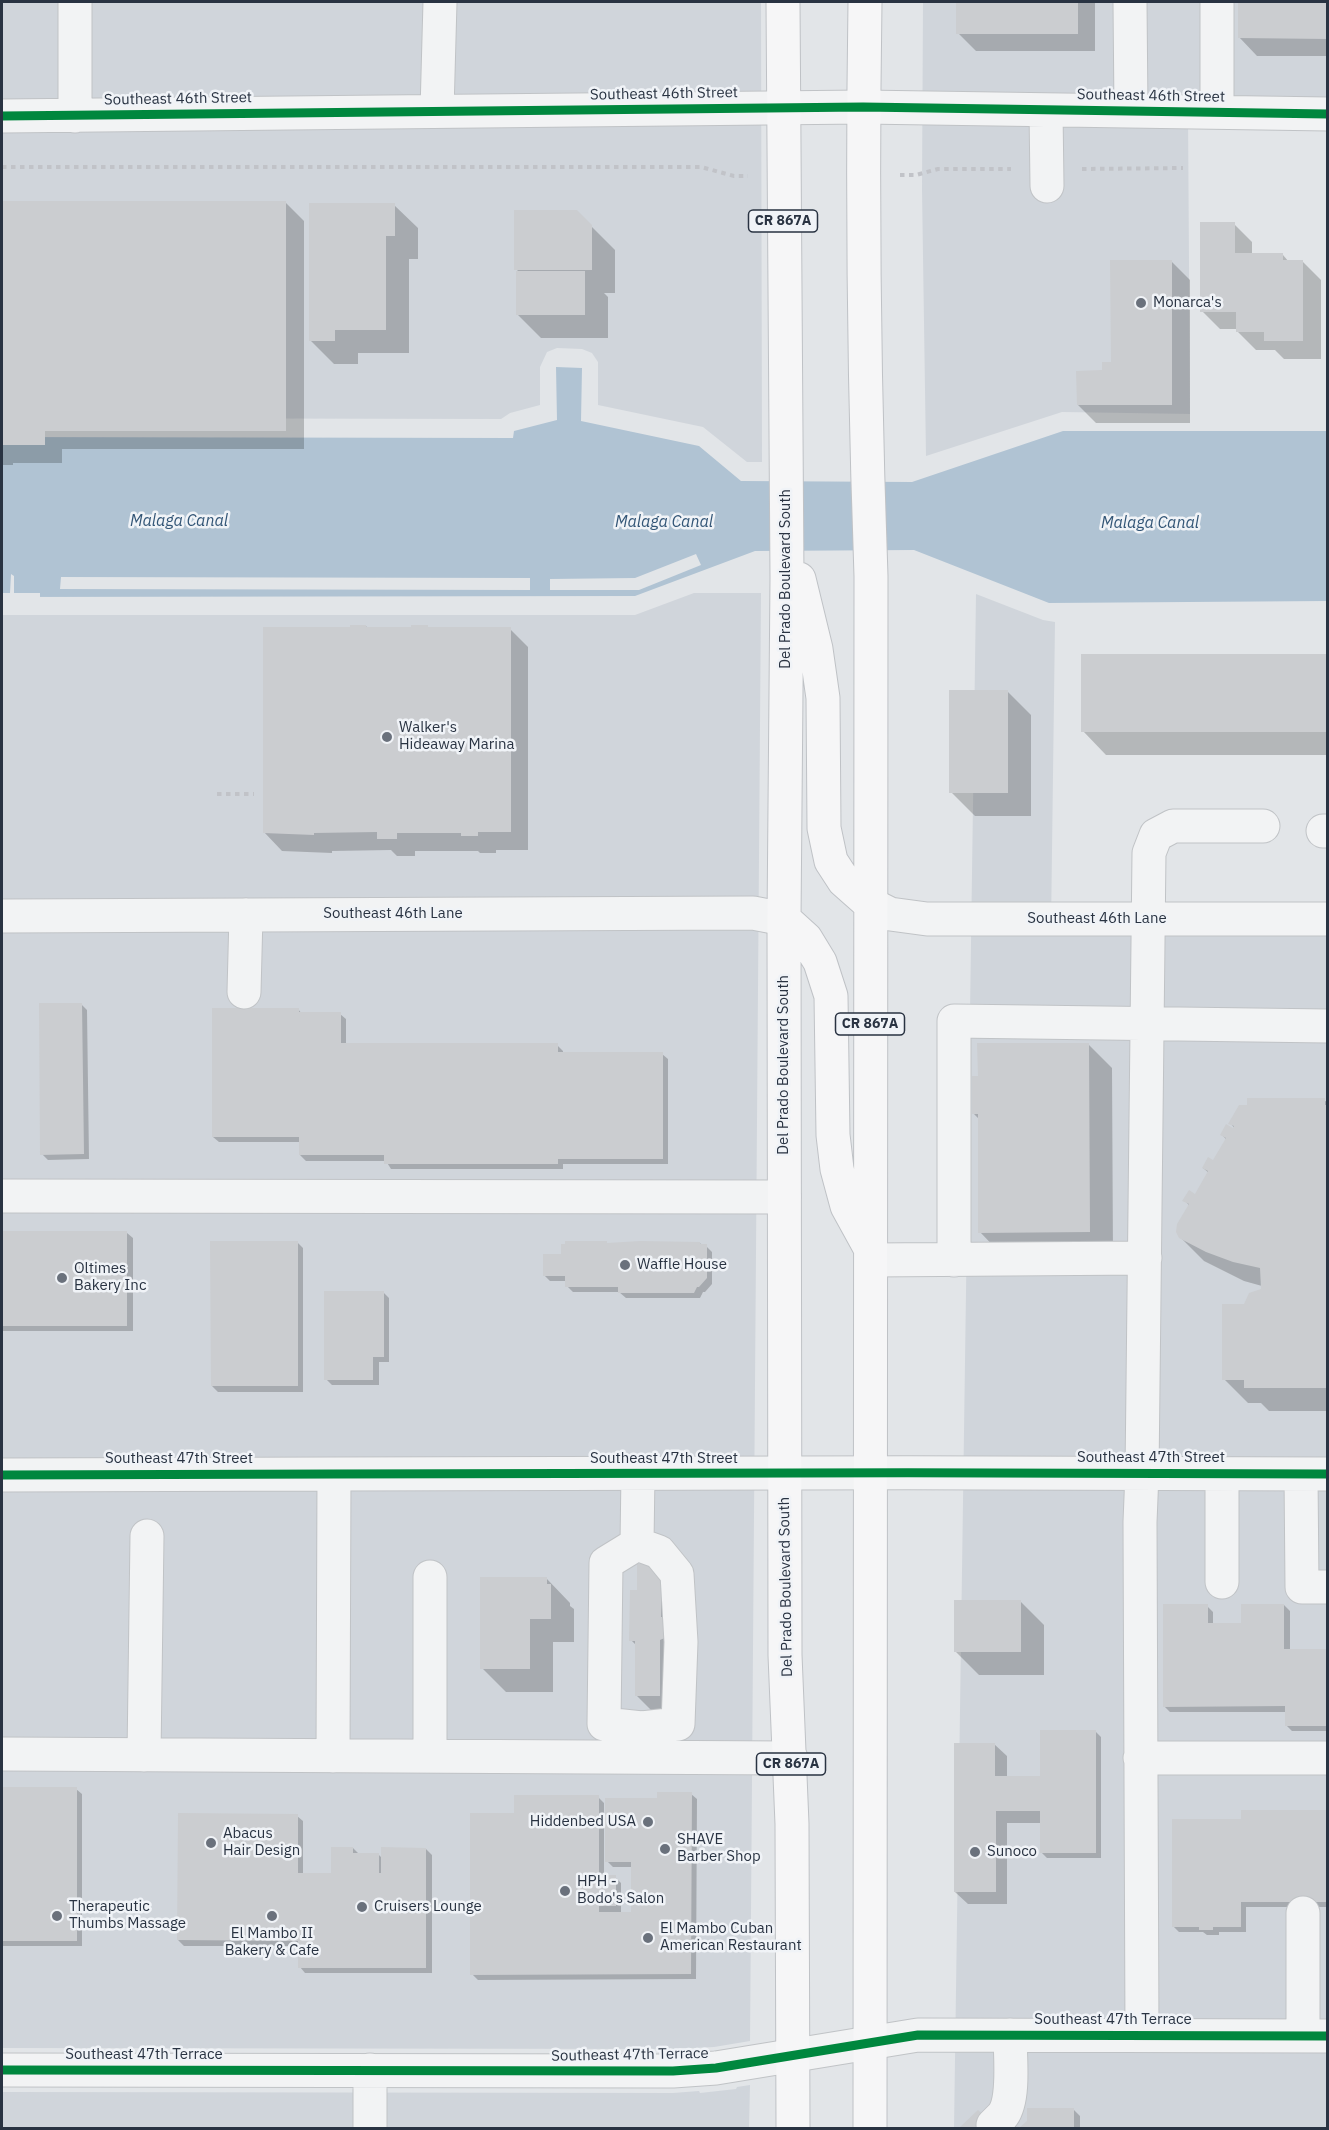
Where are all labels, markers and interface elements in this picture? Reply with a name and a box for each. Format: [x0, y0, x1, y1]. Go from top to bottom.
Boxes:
street label: Southeast 46th Street [590, 84, 738, 104]
street label: Southeast 46th Street [1077, 86, 1225, 106]
street label: Southeast 46th Street [104, 89, 252, 109]
road number: CR 867A [748, 210, 818, 232]
place label: Monarca's [1153, 294, 1222, 312]
marker: Monarca's [1134, 296, 1148, 310]
street label: Del Prado Boulevard South [777, 489, 795, 669]
water label: Malaga Canal [130, 511, 228, 531]
water label: Malaga Canal [615, 512, 713, 532]
water label: Malaga Canal [1101, 513, 1199, 533]
place label: Walker's Hideaway Marina [399, 719, 515, 754]
marker: Walker's Hideaway Marina [380, 730, 394, 744]
street label: Southeast 46th Lane [323, 905, 463, 923]
street label: Southeast 46th Lane [1027, 910, 1167, 928]
street label: Del Prado Boulevard South [775, 975, 793, 1155]
road number: CR 867A [836, 1013, 904, 1035]
place label: Waffle House [637, 1256, 727, 1274]
marker: Waffle House [618, 1258, 632, 1272]
place label: Oltimes Bakery Inc [74, 1260, 146, 1295]
marker: Oltimes Bakery Inc [55, 1271, 69, 1285]
street label: Southeast 47th Street [1077, 1449, 1225, 1467]
street label: Southeast 47th Street [105, 1450, 253, 1468]
street label: Southeast 47th Street [590, 1450, 738, 1468]
street label: Del Prado Boulevard South [775, 1497, 797, 1677]
road number: CR 867A [756, 1753, 826, 1775]
place label: Hiddenbed USA [530, 1813, 636, 1831]
marker: Hiddenbed USA [641, 1815, 655, 1829]
place label: Abacus Hair Design [223, 1825, 300, 1860]
place label: SHAVE Barber Shop [677, 1831, 761, 1866]
marker: Abacus Hair Design [204, 1836, 218, 1850]
marker: SHAVE Barber Shop [658, 1842, 672, 1856]
place label: Sunoco [987, 1843, 1037, 1861]
marker: Sunoco [968, 1845, 982, 1859]
place label: HPH - Bodo's Salon [577, 1873, 664, 1908]
marker: HPH - Bodo's Salon [558, 1884, 572, 1898]
place label: Therapeutic Thumbs Massage [69, 1898, 186, 1933]
place label: Cruisers Lounge [374, 1898, 482, 1916]
marker: Cruisers Lounge [355, 1900, 369, 1914]
marker: Therapeutic Thumbs Massage [50, 1909, 64, 1923]
marker: El Mambo II Bakery & Cafe [265, 1909, 279, 1923]
place label: El Mambo Cuban American Restaurant [660, 1920, 802, 1955]
place label: El Mambo II Bakery & Cafe [225, 1925, 319, 1960]
marker: El Mambo Cuban American Restaurant [641, 1931, 655, 1945]
street label: Southeast 47th Terrace [1034, 2011, 1192, 2029]
street label: Southeast 47th Terrace [551, 2045, 709, 2065]
street label: Southeast 47th Terrace [65, 2046, 223, 2064]

